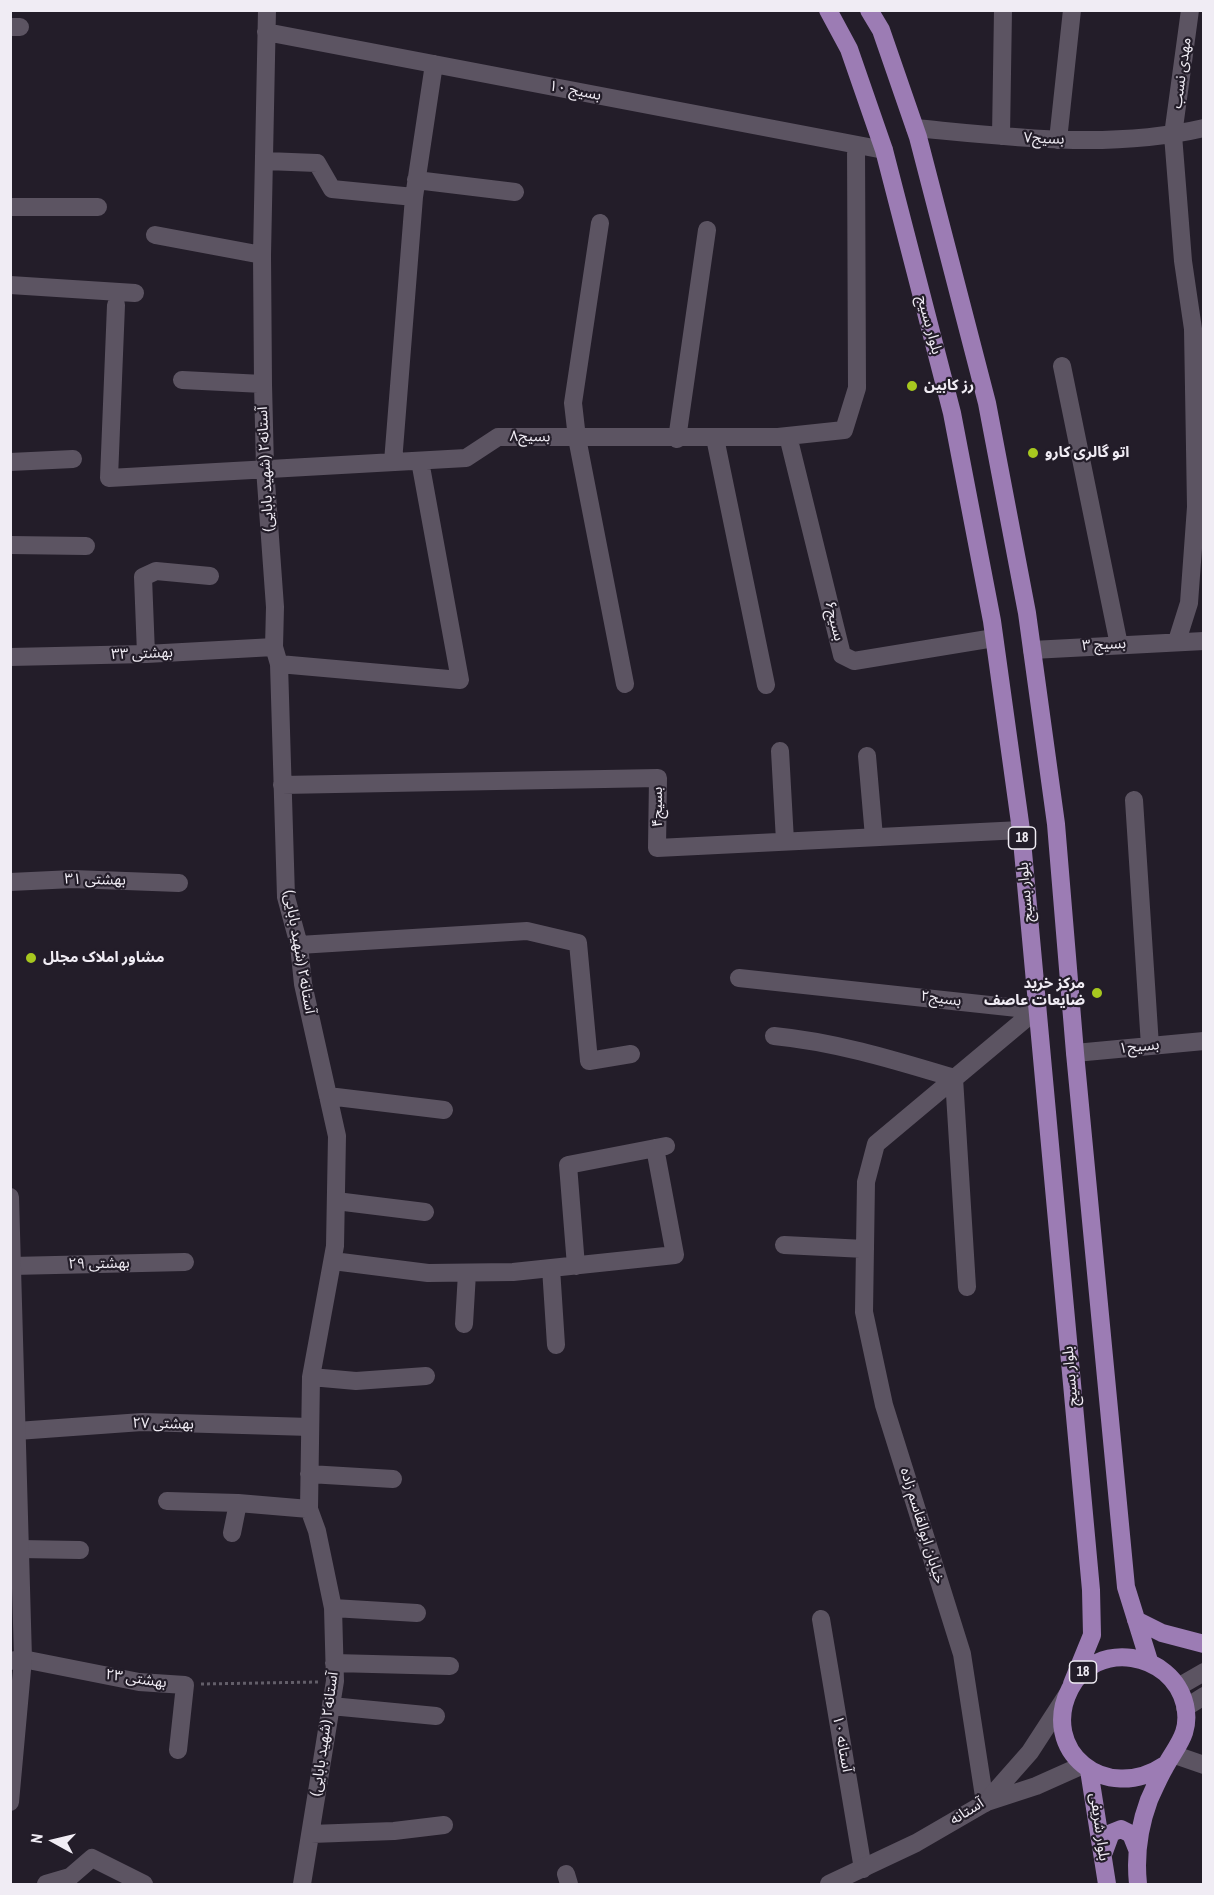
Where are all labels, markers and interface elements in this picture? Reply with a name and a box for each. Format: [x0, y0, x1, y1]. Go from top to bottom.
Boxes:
street label: مهدی نسب [1168, 36, 1196, 110]
street label: بسیج ۱۰ [547, 77, 603, 105]
street label: بسیج۷ [1023, 129, 1065, 149]
street label: بلوار بسیج [913, 294, 945, 356]
place label: رز کابین [924, 377, 974, 395]
marker: رز کابین [905, 379, 919, 393]
street label: آستانه۲ (شهید بابایی) [254, 406, 278, 532]
street label: بسیج۸ [509, 428, 551, 446]
place label: اتو گالری کارو [1045, 444, 1129, 462]
marker: اتو گالری کارو [1026, 446, 1040, 460]
street label: بسیج۶ [820, 599, 848, 643]
street label: بسیج ۳ [1082, 635, 1126, 655]
street label: بهشتی ۳۳ [111, 644, 173, 664]
street label: بسیج۴ [649, 787, 667, 827]
road number: 18 [1008, 827, 1036, 849]
street label: بلوار بسیج [1014, 861, 1038, 923]
street label: بهشتی ۳۱ [64, 870, 126, 890]
street label: آستانه۲ (شهید بابایی) [279, 889, 319, 1015]
place label: مشاور املاک مجلل [43, 949, 164, 967]
marker: مشاور املاک مجلل [24, 951, 38, 965]
place label: مرکز خرید ضایعات عاصف [984, 975, 1085, 1010]
marker: مرکز خرید ضایعات عاصف [1090, 986, 1104, 1000]
street label: بسیج۲ [920, 988, 962, 1010]
street label: بسیج۱ [1118, 1036, 1160, 1058]
street label: بهشتی ۲۹ [68, 1254, 130, 1274]
street label: بلوار بسیج [1059, 1345, 1083, 1407]
street label: بهشتی ۲۷ [132, 1414, 194, 1434]
street label: خیابان ابوالقاسم زاده [896, 1466, 948, 1586]
road number: 18 [1070, 1661, 1096, 1683]
street label: بهشتی ۲۳ [104, 1666, 168, 1692]
street label: آستانه۲ (شهید بابایی) [307, 1671, 343, 1797]
street label: آستانه ۱۰ [828, 1714, 856, 1774]
street label: بلوار شریفی [1085, 1792, 1113, 1862]
street label: آستانه [947, 1795, 987, 1829]
north arrow [24, 1811, 84, 1871]
text: N [25, 1832, 48, 1845]

